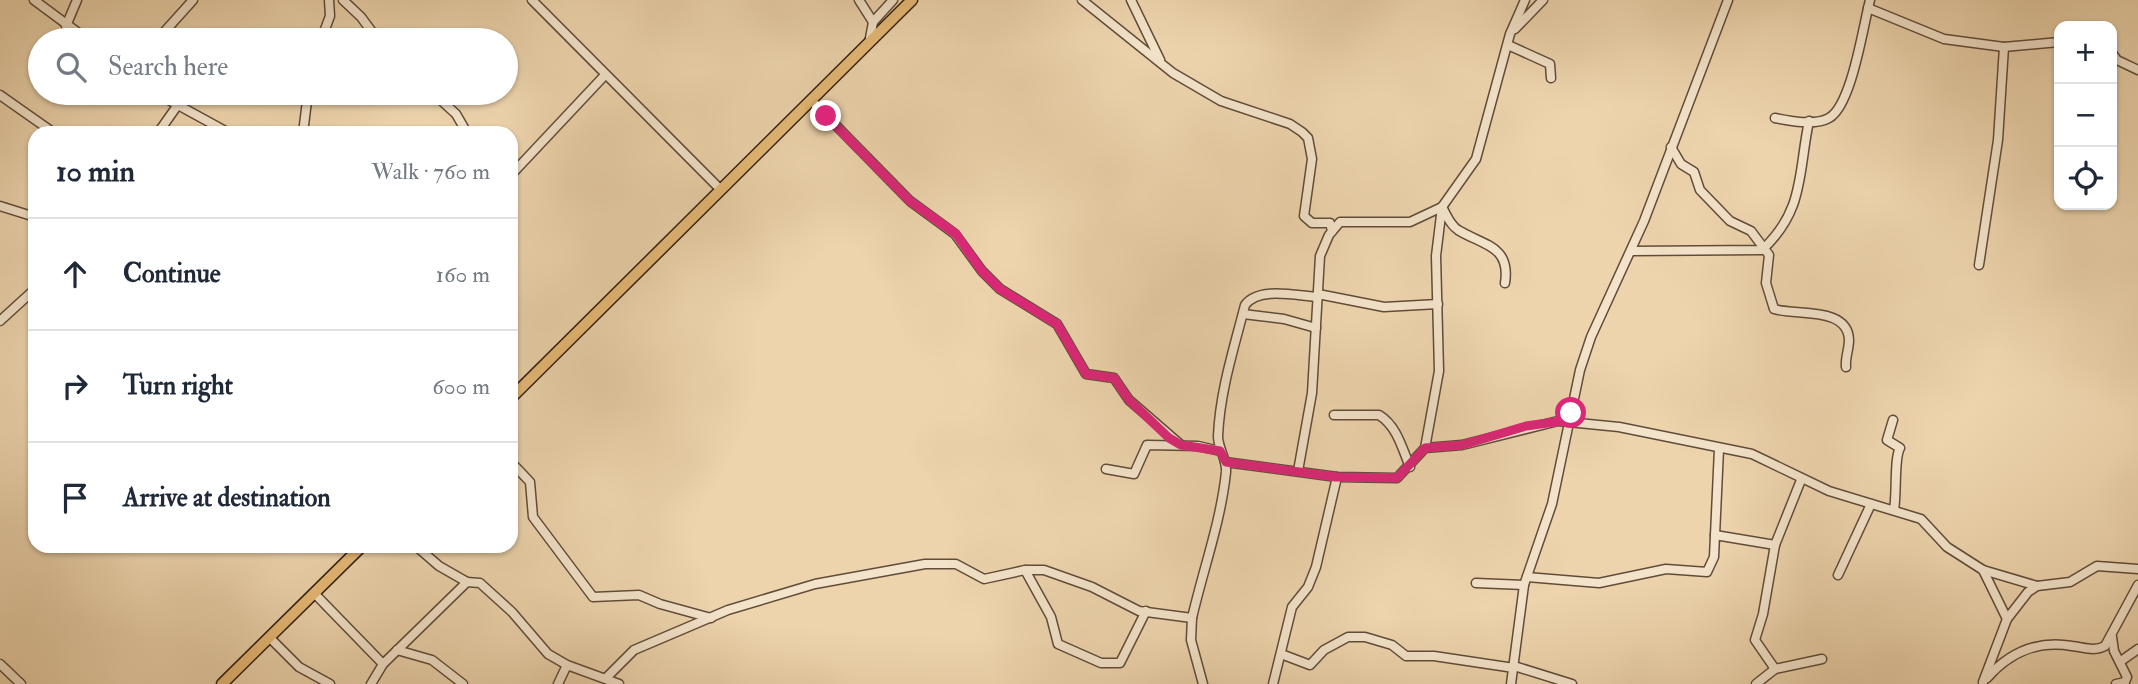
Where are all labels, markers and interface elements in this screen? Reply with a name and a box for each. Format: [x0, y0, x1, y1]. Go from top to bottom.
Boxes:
map controls [2054, 21, 2117, 210]
button: + [2054, 21, 2117, 84]
search box [28, 28, 518, 105]
icon: search [52, 48, 90, 86]
text: Search here [108, 51, 228, 83]
button: − [2054, 84, 2117, 147]
route end [810, 100, 841, 131]
button: locate [2054, 147, 2117, 210]
text: 10 min [56, 153, 135, 190]
text: Walk · 760 m [371, 157, 490, 186]
icon: ahead [56, 255, 94, 293]
text: Continue [123, 258, 221, 290]
text: 160 m [436, 260, 490, 289]
icon: right [56, 367, 94, 405]
text: Turn right [123, 370, 233, 402]
text: 600 m [432, 372, 490, 401]
route start [1555, 397, 1586, 428]
icon: arrive [56, 479, 94, 517]
text: Arrive at destination [123, 482, 331, 514]

